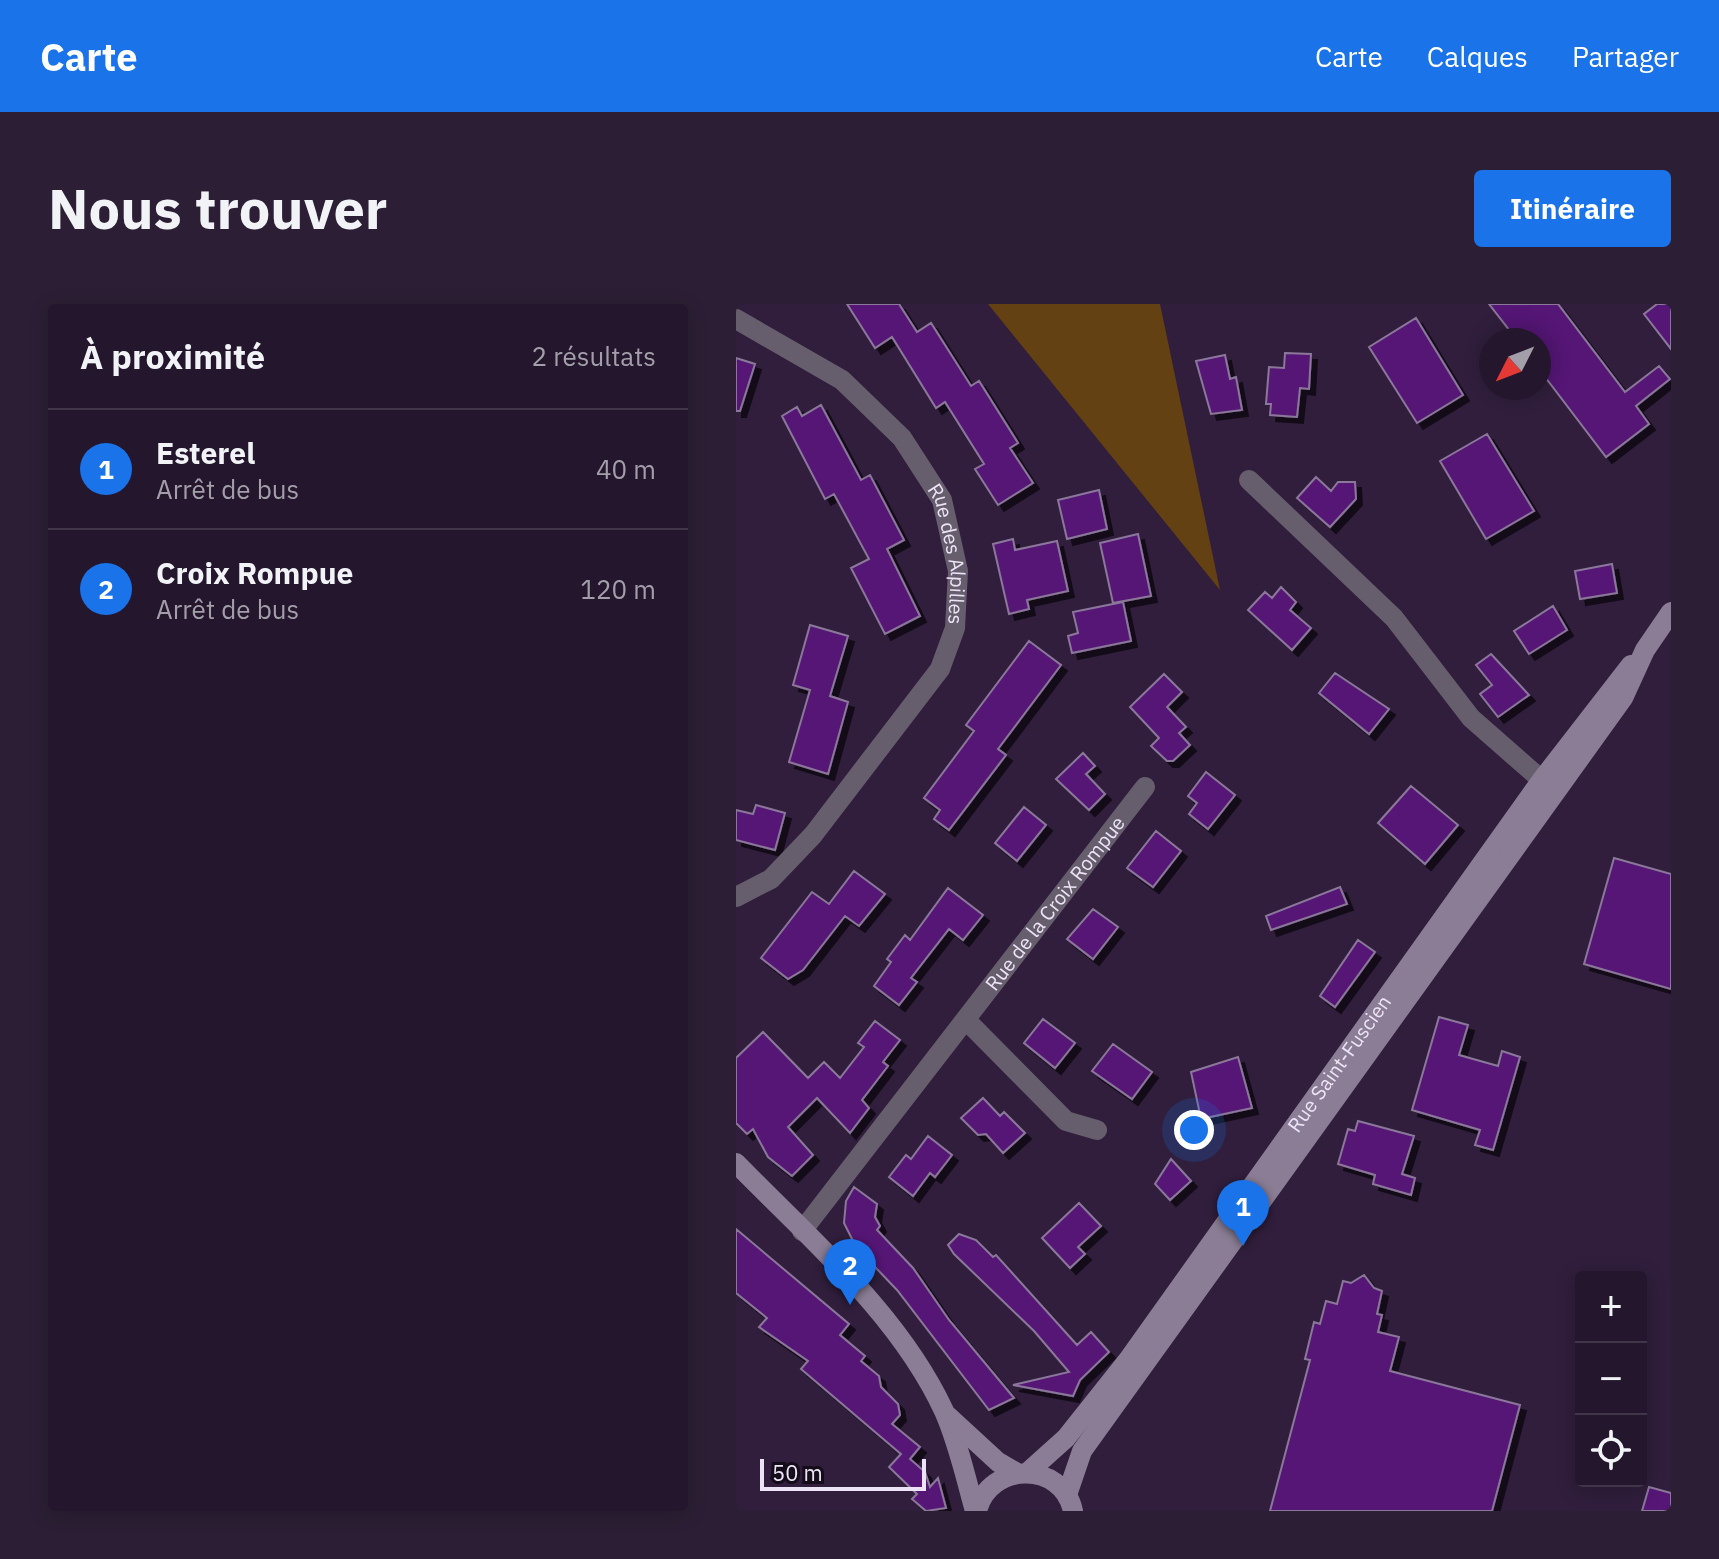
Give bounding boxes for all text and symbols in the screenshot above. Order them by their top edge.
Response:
text: Carte [40,32,138,81]
text: Carte [1315,38,1383,75]
text: Calques [1427,38,1528,75]
text: Partager [1572,38,1679,75]
button: Itinéraire [1474,170,1671,247]
text: Nous trouver [48,172,387,244]
north arrow [1479,328,1551,400]
text: À proximité [80,334,265,378]
text: 2 résultats [531,339,656,373]
text: Esterel [156,433,255,472]
text: 1 [98,452,114,486]
text: 40 m [596,452,656,486]
text: Arrêt de bus [156,472,299,506]
street label: Rue des Alpilles [922,478,972,625]
text: Croix Rompue [156,553,353,592]
text: 2 [98,572,114,606]
text: 120 m [580,572,656,606]
text: Arrêt de bus [156,592,299,626]
street label: Rue de la Croix Rompue [979,810,1131,996]
street label: Rue Saint-Fuscien [1281,989,1397,1137]
your location [1174,1110,1214,1150]
pin: 1 [1217,1180,1269,1246]
pin: 2 [824,1239,876,1305]
map controls [1575,1271,1647,1487]
button: + [1575,1271,1647,1343]
button: − [1575,1343,1647,1415]
button: locate [1575,1415,1647,1487]
scale bar [760,1455,926,1491]
text: 50 m [772,1458,823,1487]

